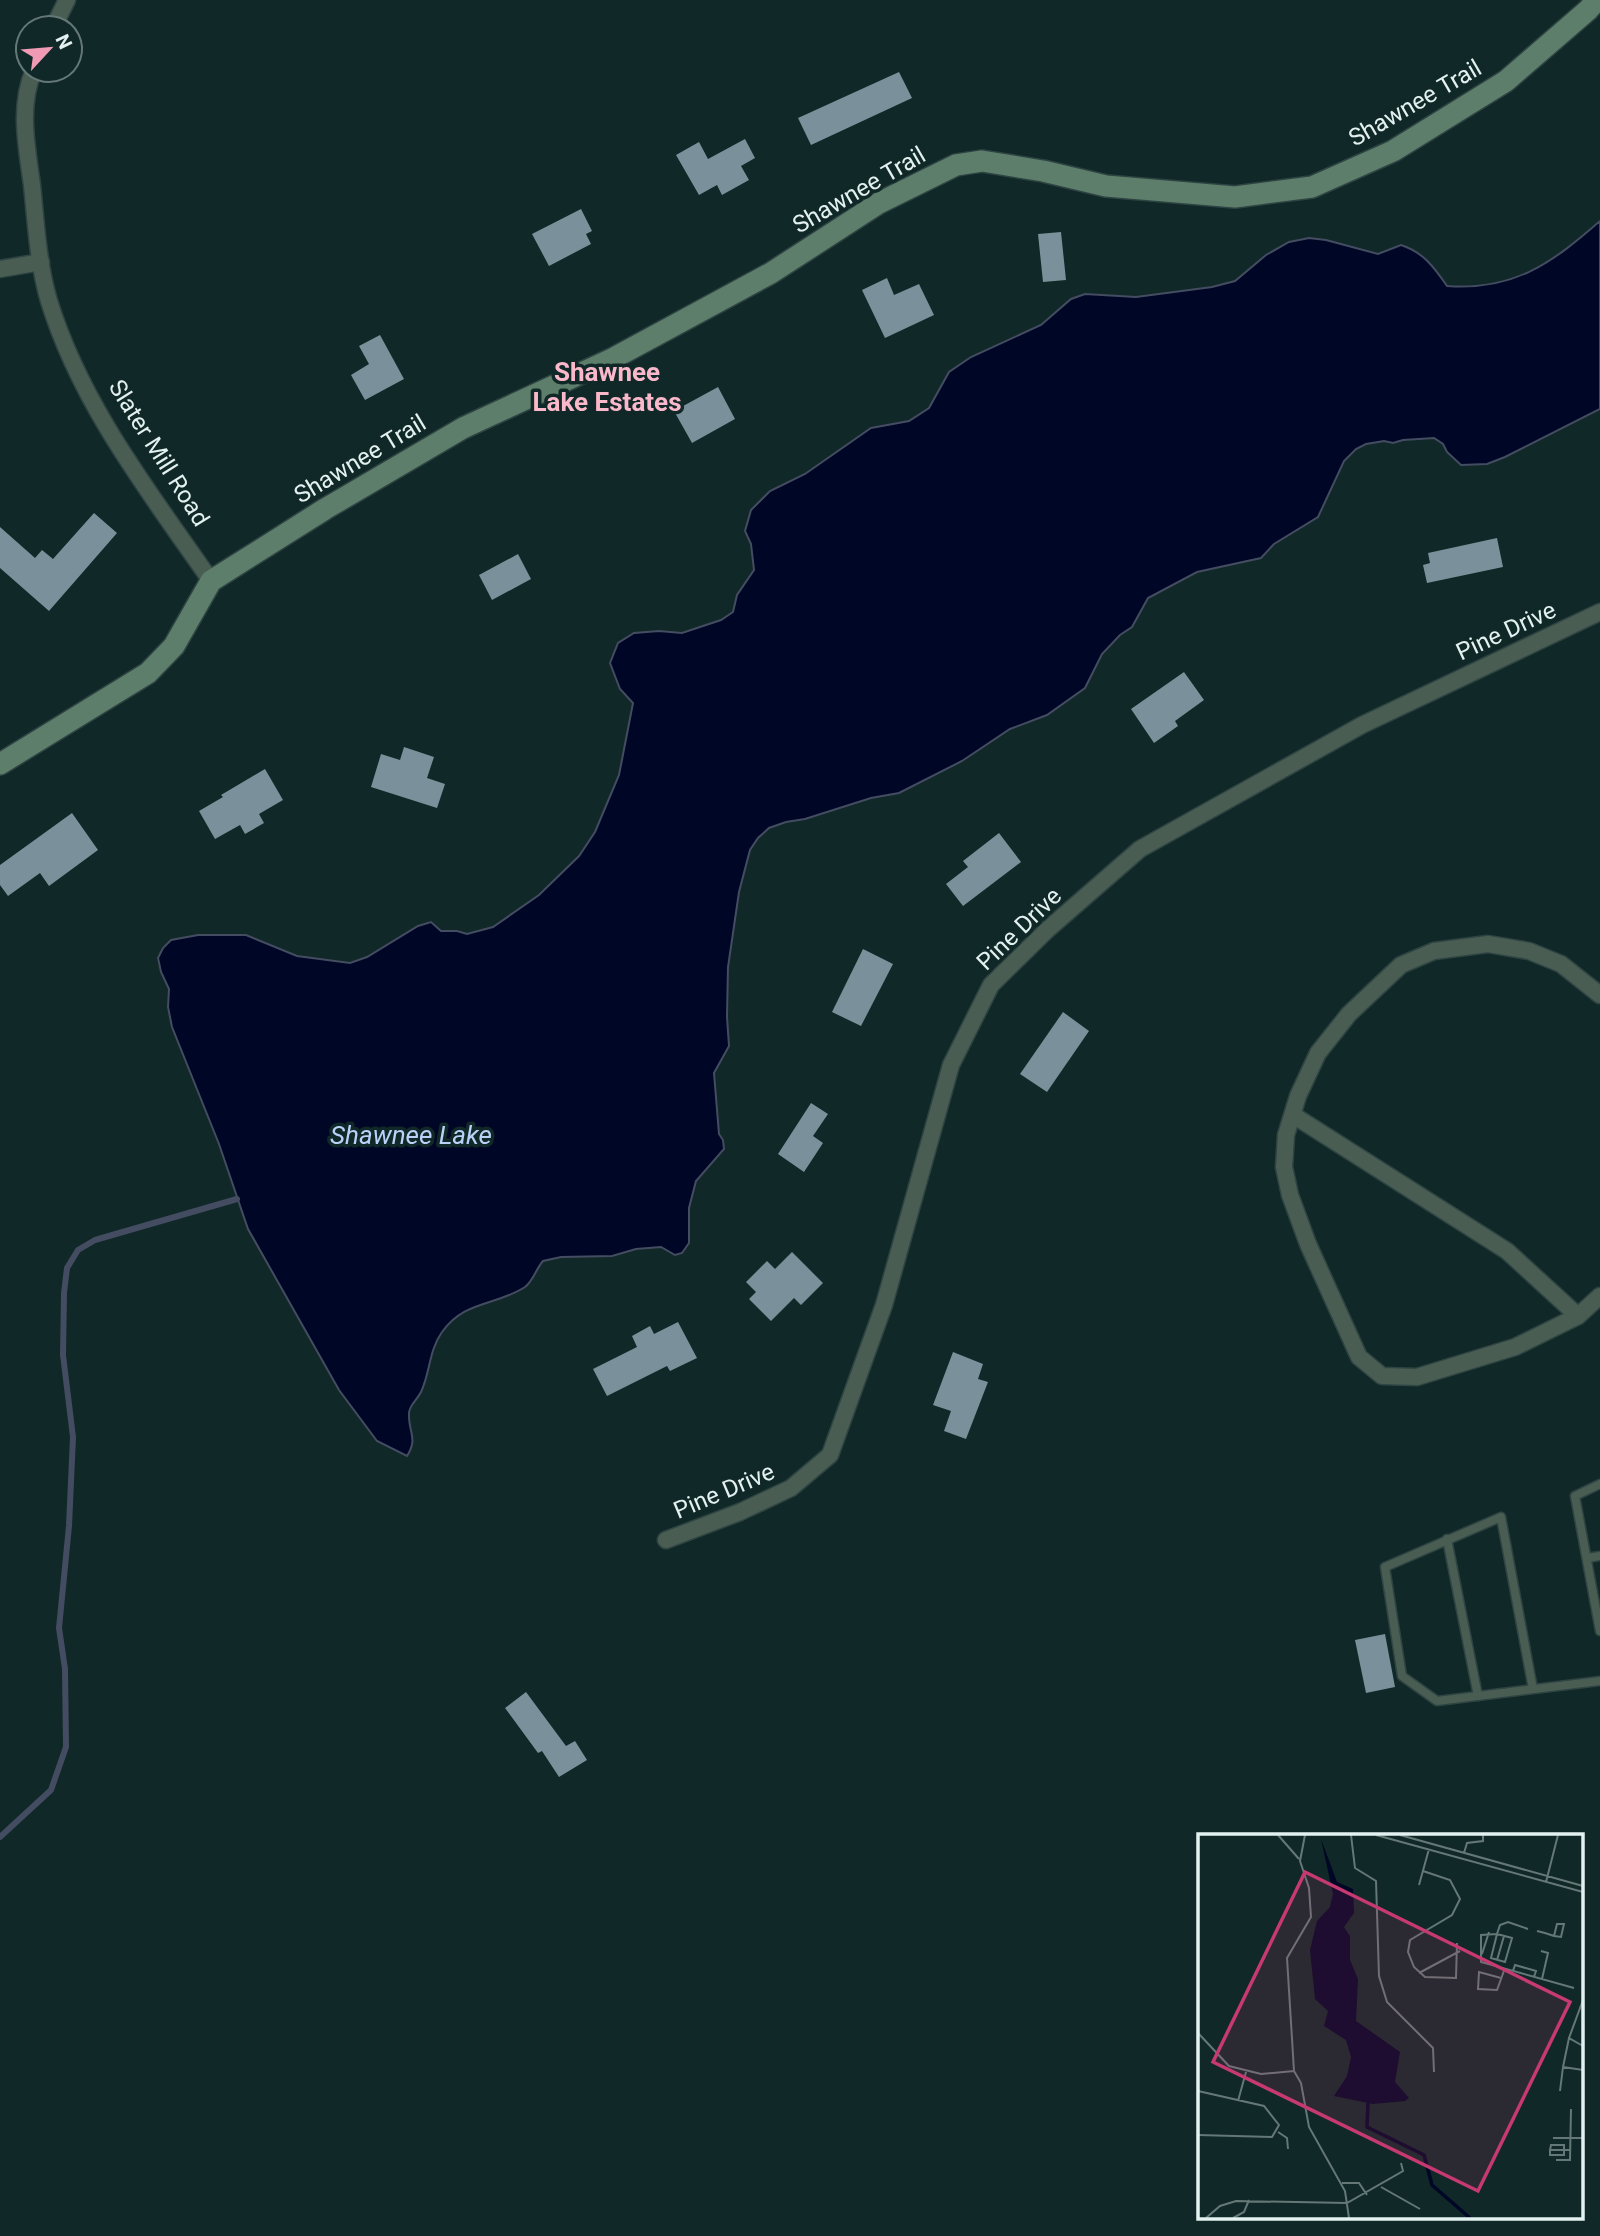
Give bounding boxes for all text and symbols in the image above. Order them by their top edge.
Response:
north arrow [14,14,84,84]
text: N [51,31,77,53]
street label: Shawnee Trail [1344,54,1486,152]
street label: Shawnee Trail [788,141,930,239]
district label: Shawnee Lake Estates [532,357,682,417]
street label: Slater Mill Road [103,375,215,531]
street label: Shawnee Trail [289,409,431,509]
street label: Pine Drive [1452,596,1560,666]
street label: Pine Drive [971,882,1067,976]
water label: Shawnee Lake [330,1120,492,1150]
street label: Pine Drive [669,1457,779,1525]
inset map [1198,1834,1582,2218]

